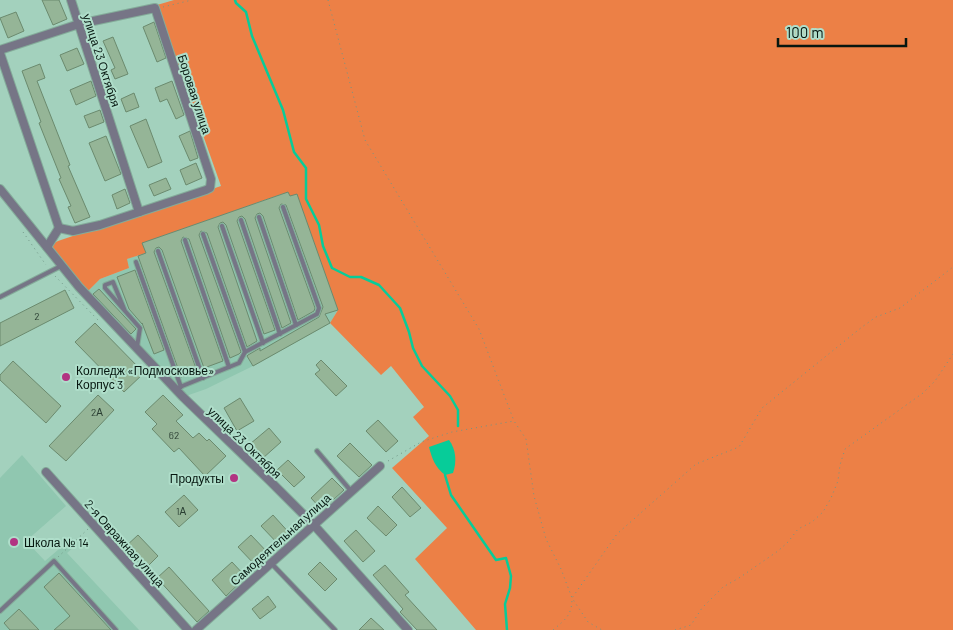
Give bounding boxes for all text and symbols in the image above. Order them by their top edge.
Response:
street label: улица 23 Октября [79,12,124,109]
scale bar [778,15,906,47]
text: 100 m [786,23,824,41]
street label: Боровая улица [175,53,215,136]
house number: 2 [34,310,40,322]
place label: Колледж «Подмосковье» Корпус 3 [76,363,215,392]
marker: Колледж «Подмосковье» Корпус 3 [60,371,72,383]
street label: улица 23 Октября [205,403,285,481]
house number: 2А [91,406,103,418]
house number: 62 [169,429,179,441]
place label: Продукты [170,471,224,486]
marker: Продукты [228,472,240,484]
street label: Самодеятельная улица [227,490,334,589]
street label: 2-я Овражная улица [81,497,168,590]
house number: 1А [176,505,186,517]
place label: Школа № 14 [24,535,89,549]
marker: Школа № 14 [8,536,20,548]

